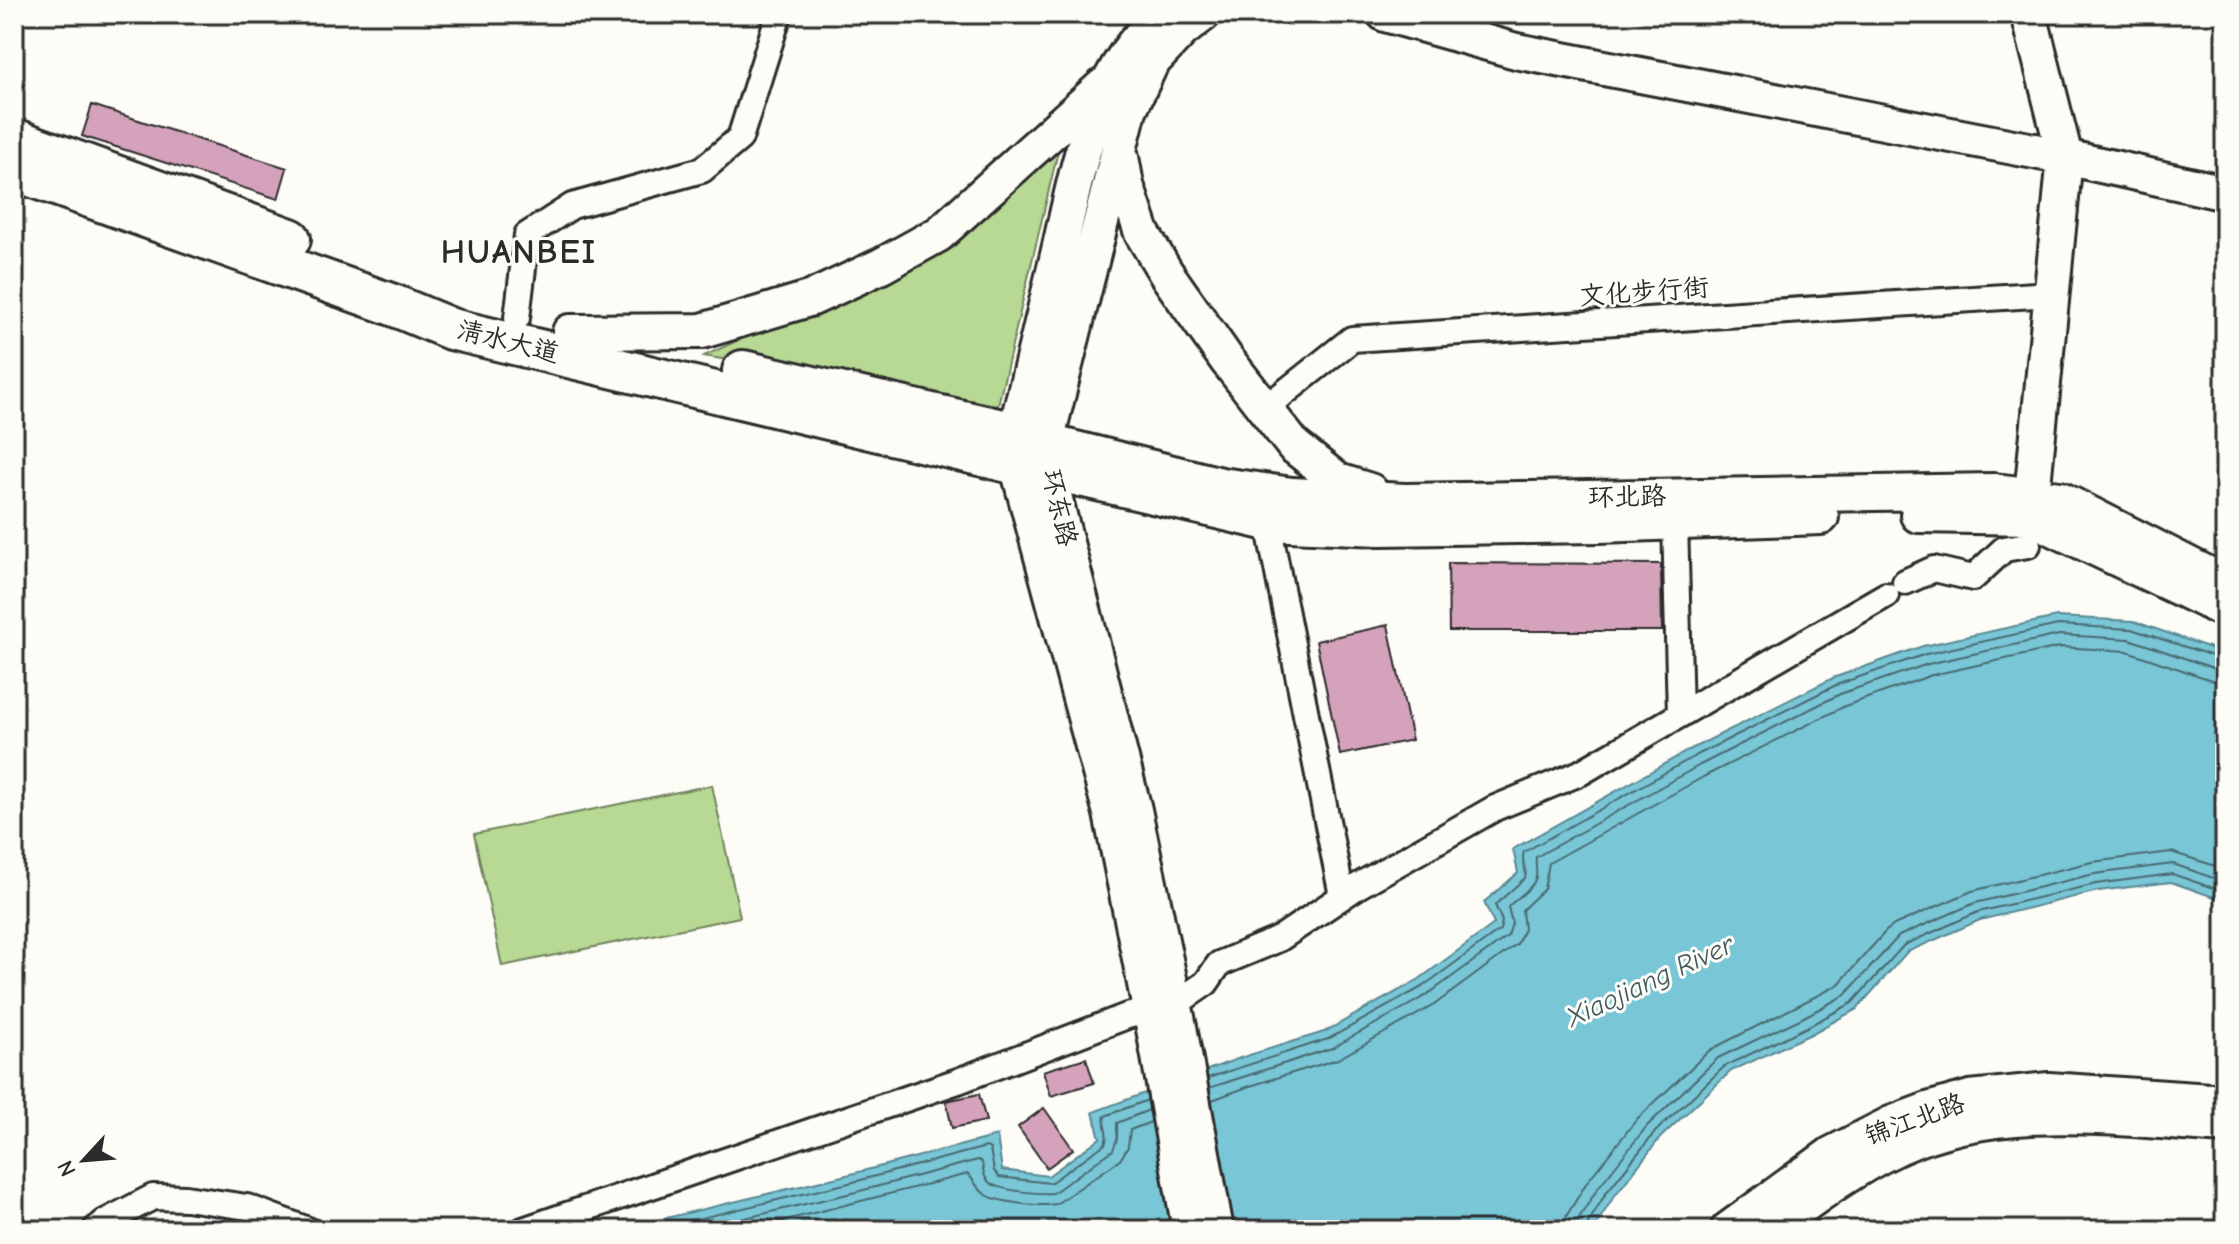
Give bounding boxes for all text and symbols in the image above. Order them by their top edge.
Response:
district label: HUANBEI [441,232,597,272]
street label: 文化步行街 [1578,273,1710,311]
street label: 清水大道 [454,315,562,369]
street label: 环东路 [1036,467,1082,549]
street label: 环北路 [1588,481,1666,513]
water label: Xiaojiang River [1561,928,1740,1034]
street label: 锦江北路 [1861,1088,1969,1152]
north arrow [44,1120,124,1200]
text: N [52,1156,82,1180]

